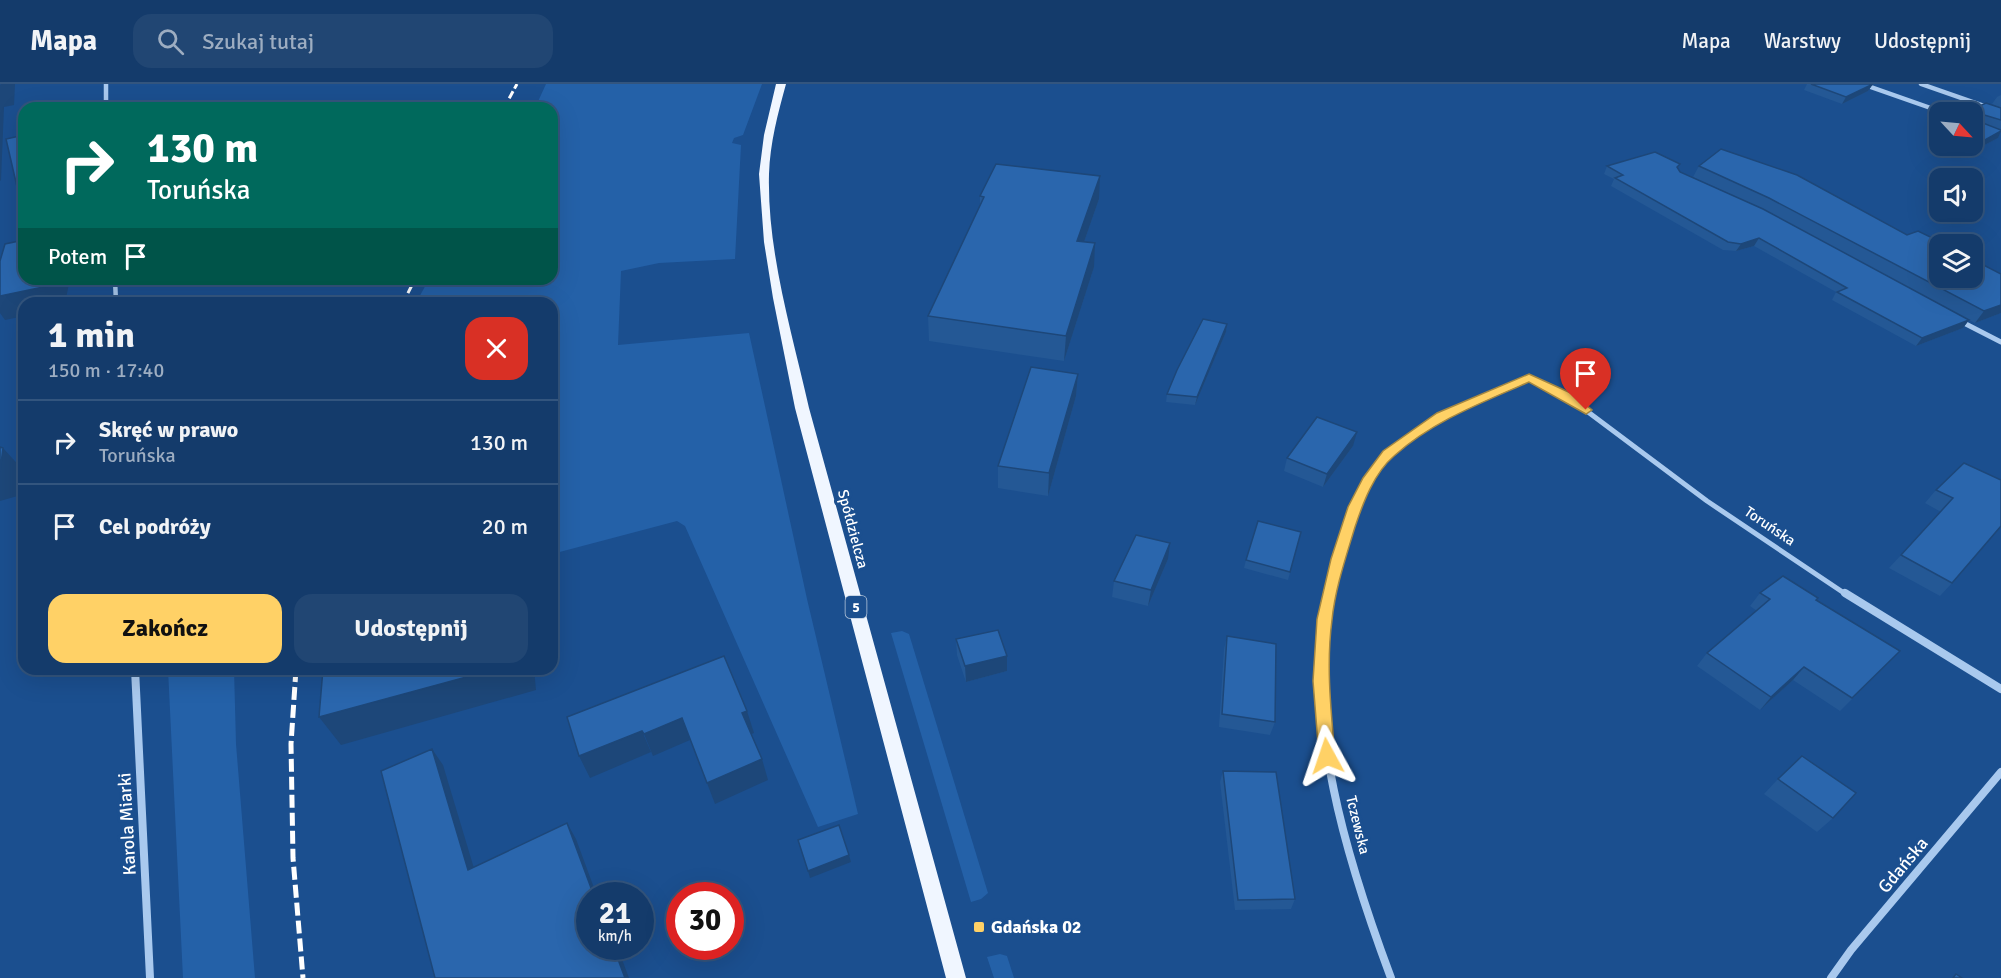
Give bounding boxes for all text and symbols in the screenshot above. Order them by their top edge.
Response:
search box [133,14,553,68]
text: Mapa [30,24,97,58]
icon: search [154,25,187,58]
text: Szukaj tutaj [202,28,314,55]
text: Mapa [1681,28,1731,54]
text: Warstwy [1764,28,1841,54]
text: Udostępnij [1874,28,1971,54]
north arrow [1929,102,1983,156]
map controls [1929,102,1983,288]
text: 130 m [147,123,258,174]
icon: right [48,126,126,204]
button: sound [1929,168,1983,222]
text: Toruńska [147,174,251,207]
button: layers [1929,234,1983,288]
icon: arrive [119,240,152,273]
text: Potem [48,243,107,270]
text: 1 min [48,313,135,358]
button: close [465,317,528,380]
pin [1560,348,1611,410]
icon: arrive [1569,357,1602,390]
text: 150 m · 17:40 [48,358,164,383]
text: Skręć w prawo [99,416,238,443]
icon: right [48,426,81,459]
text: 130 m [470,429,528,456]
text: Toruńska [99,443,176,468]
street label: Spółdzielcza [834,488,872,570]
street label: Toruńska [1741,502,1799,550]
icon: arrive [48,510,81,543]
text: Cel podróży [99,513,211,540]
text: 20 m [482,513,528,540]
button: Zakończ [48,594,282,663]
button: Udostępnij [294,594,528,663]
road number: 5 [846,596,866,618]
position arrow [1295,724,1359,788]
street label: Karola Miarki [113,772,141,876]
street label: Tczewska [1342,794,1374,856]
street label: Gdańska [1873,833,1933,897]
speed limit sign: 30 [666,882,744,960]
text: 21 [599,895,631,932]
place label: Gdańska 02 [991,916,1082,938]
marker: Gdańska 02 [972,920,986,934]
text: km/h [598,927,632,945]

